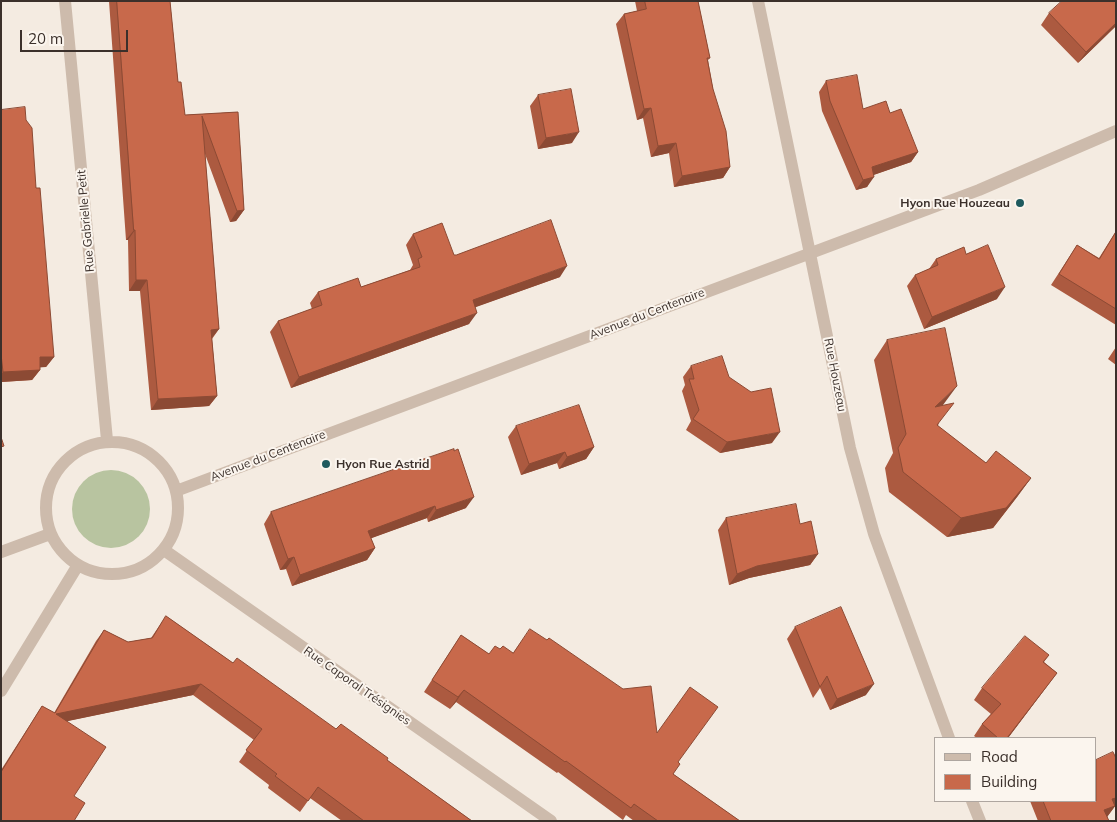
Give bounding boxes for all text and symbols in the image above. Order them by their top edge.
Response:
scale bar [22,20,130,52]
text: 20 m [28,29,63,48]
street label: Rue Gabrielle Petit [74,169,98,273]
place label: Hyon Rue Houzeau [900,196,1010,210]
marker: Hyon Rue Houzeau [1014,197,1026,209]
street label: Avenue du Centenaire [587,285,707,343]
street label: Rue Houzeau [821,337,849,413]
street label: Avenue du Centenaire [208,427,328,485]
place label: Hyon Rue Astrid [336,457,429,471]
marker: Hyon Rue Astrid [320,458,332,470]
street label: Rue Caporal Trésignies [301,644,413,728]
legend [934,737,1097,802]
text: Road [981,747,1018,766]
text: Building [981,772,1037,791]

